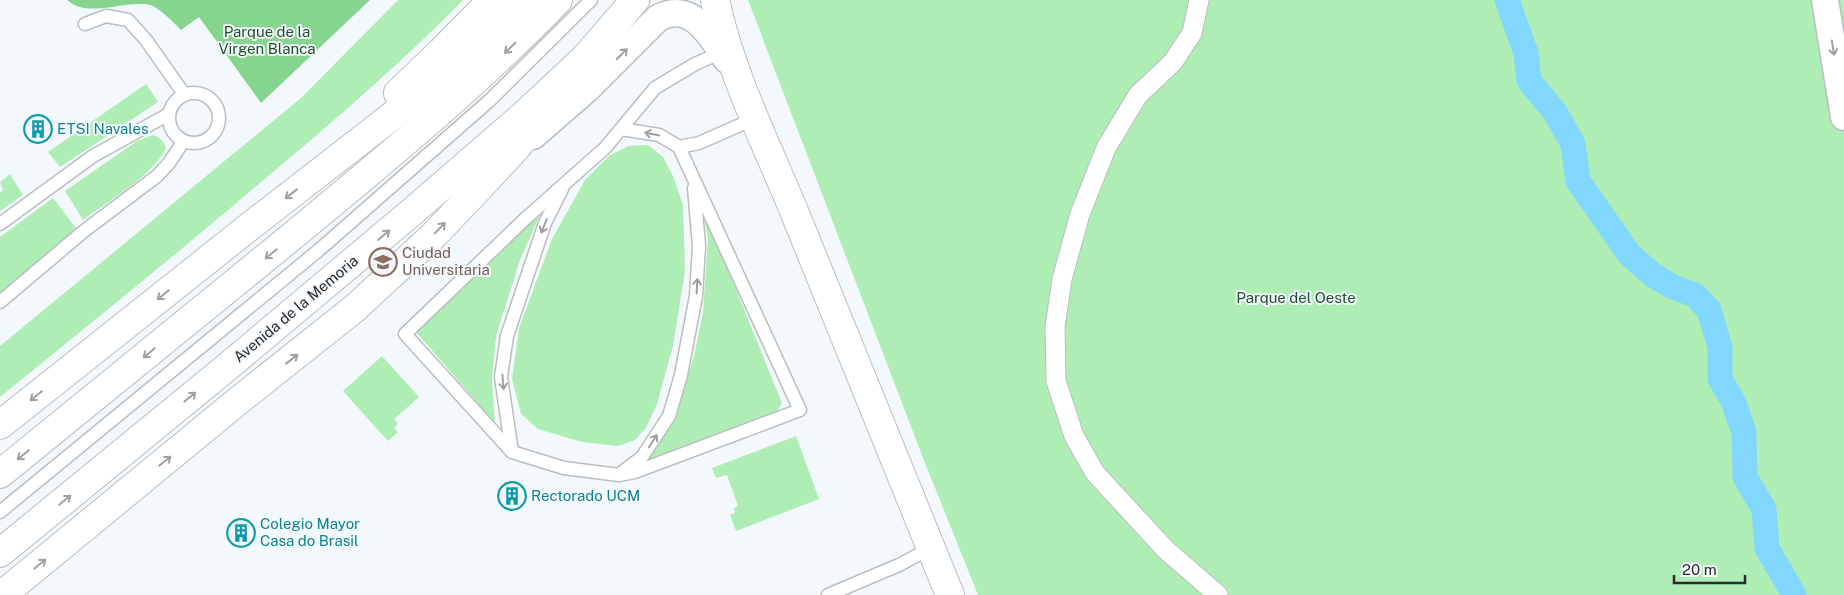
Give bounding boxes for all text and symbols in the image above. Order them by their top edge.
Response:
park label: Parque de la Virgen Blanca [218,23,316,57]
one-way arrow [1829,40,1839,56]
one-way arrow [503,42,516,54]
one-way arrow [616,48,628,61]
building icon: ETSI Navales [23,114,53,144]
place label: ETSI Navales [57,120,149,137]
one-way arrow [644,128,660,138]
one-way arrow [285,189,298,200]
one-way arrow [539,218,548,233]
one-way arrow [434,222,446,235]
one-way arrow [377,230,390,241]
place label: Ciudad Universitaria [402,244,490,278]
school or university icon: Ciudad Universitaria [368,247,398,277]
one-way arrow [265,248,278,259]
street label: Avenida de la Memoria [230,252,361,366]
one-way arrow [692,279,701,295]
one-way arrow [157,289,170,300]
park label: Parque del Oeste [1236,289,1356,306]
one-way arrow [143,347,156,358]
one-way arrow [285,353,298,364]
one-way arrow [498,374,508,390]
one-way arrow [30,391,43,402]
one-way arrow [184,391,197,402]
one-way arrow [648,434,658,448]
one-way arrow [17,450,30,461]
one-way arrow [159,455,172,466]
building icon: Rectorado UCM [497,481,527,511]
place label: Rectorado UCM [531,487,640,504]
one-way arrow [58,494,71,505]
place label: Colegio Mayor Casa do Brasil [260,515,360,549]
building icon: Colegio Mayor Casa do Brasil [226,518,256,548]
scale bar [1674,552,1745,584]
one-way arrow [33,558,46,569]
text: 20 m [1682,561,1717,578]

